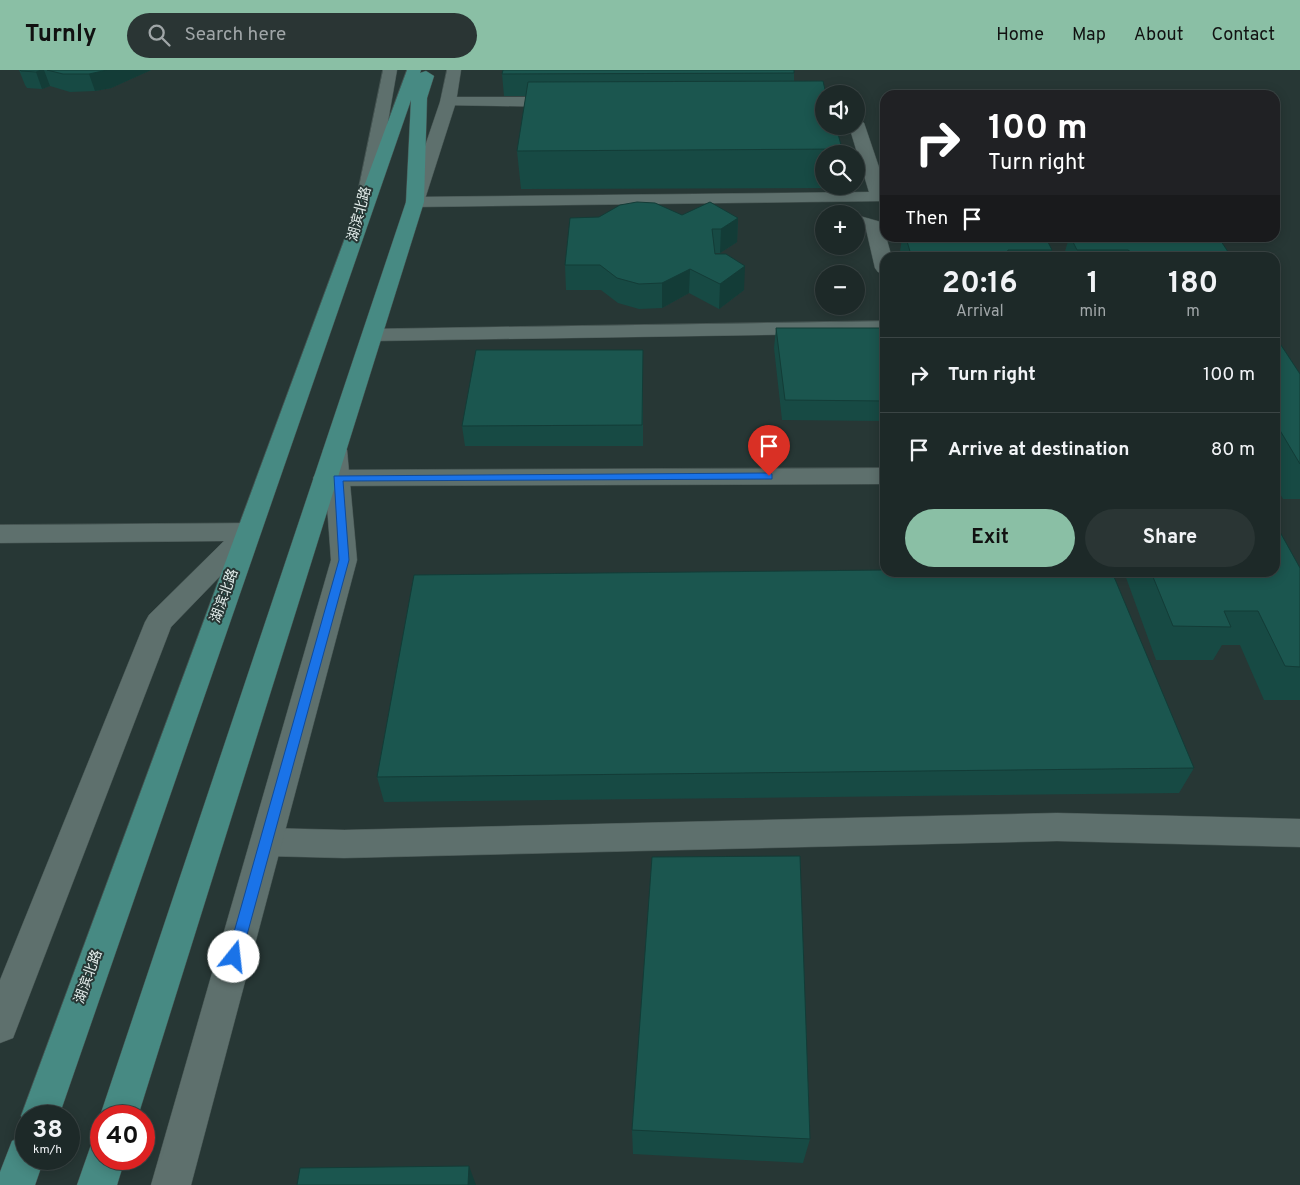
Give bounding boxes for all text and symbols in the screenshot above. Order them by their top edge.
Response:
search box [127,13,477,58]
text: Turnly [25,20,97,50]
icon: search [145,21,173,49]
text: Search here [185,23,286,47]
text: Home [996,24,1044,47]
text: Map [1072,24,1106,47]
text: About [1134,24,1183,47]
text: Contact [1211,24,1275,47]
map controls [815,85,865,315]
button: sound [815,85,865,135]
text: 100 m [988,107,1088,151]
icon: right [905,110,970,175]
button: search [815,145,865,195]
text: Turn right [988,150,1085,177]
street label: 湖滨北路 [344,184,375,243]
button: + [815,205,865,255]
icon: arrive [958,205,986,233]
text: Then [905,207,948,231]
button: − [815,265,865,315]
text: 20:16 [942,266,1018,303]
text: 1 [1087,266,1099,303]
text: 180 [1168,266,1218,303]
text: Arrival [956,302,1004,322]
text: min [1080,302,1106,322]
text: m [1186,302,1200,322]
icon: right [905,361,933,389]
text: Turn right [948,363,1036,387]
text: 100 m [1203,363,1255,387]
pin [748,425,790,476]
icon: arrive [755,432,783,460]
icon: arrive [905,436,933,464]
text: Arrive at destination [948,438,1129,462]
text: 80 m [1211,438,1255,462]
button: Exit [905,509,1075,567]
button: Share [1085,509,1255,567]
street label: 湖滨北路 [206,566,243,625]
position arrow [207,930,259,982]
street label: 湖滨北路 [70,947,107,1006]
speed limit sign: 40 [90,1105,155,1170]
text: 38 [32,1115,63,1147]
text: km/h [33,1142,62,1158]

